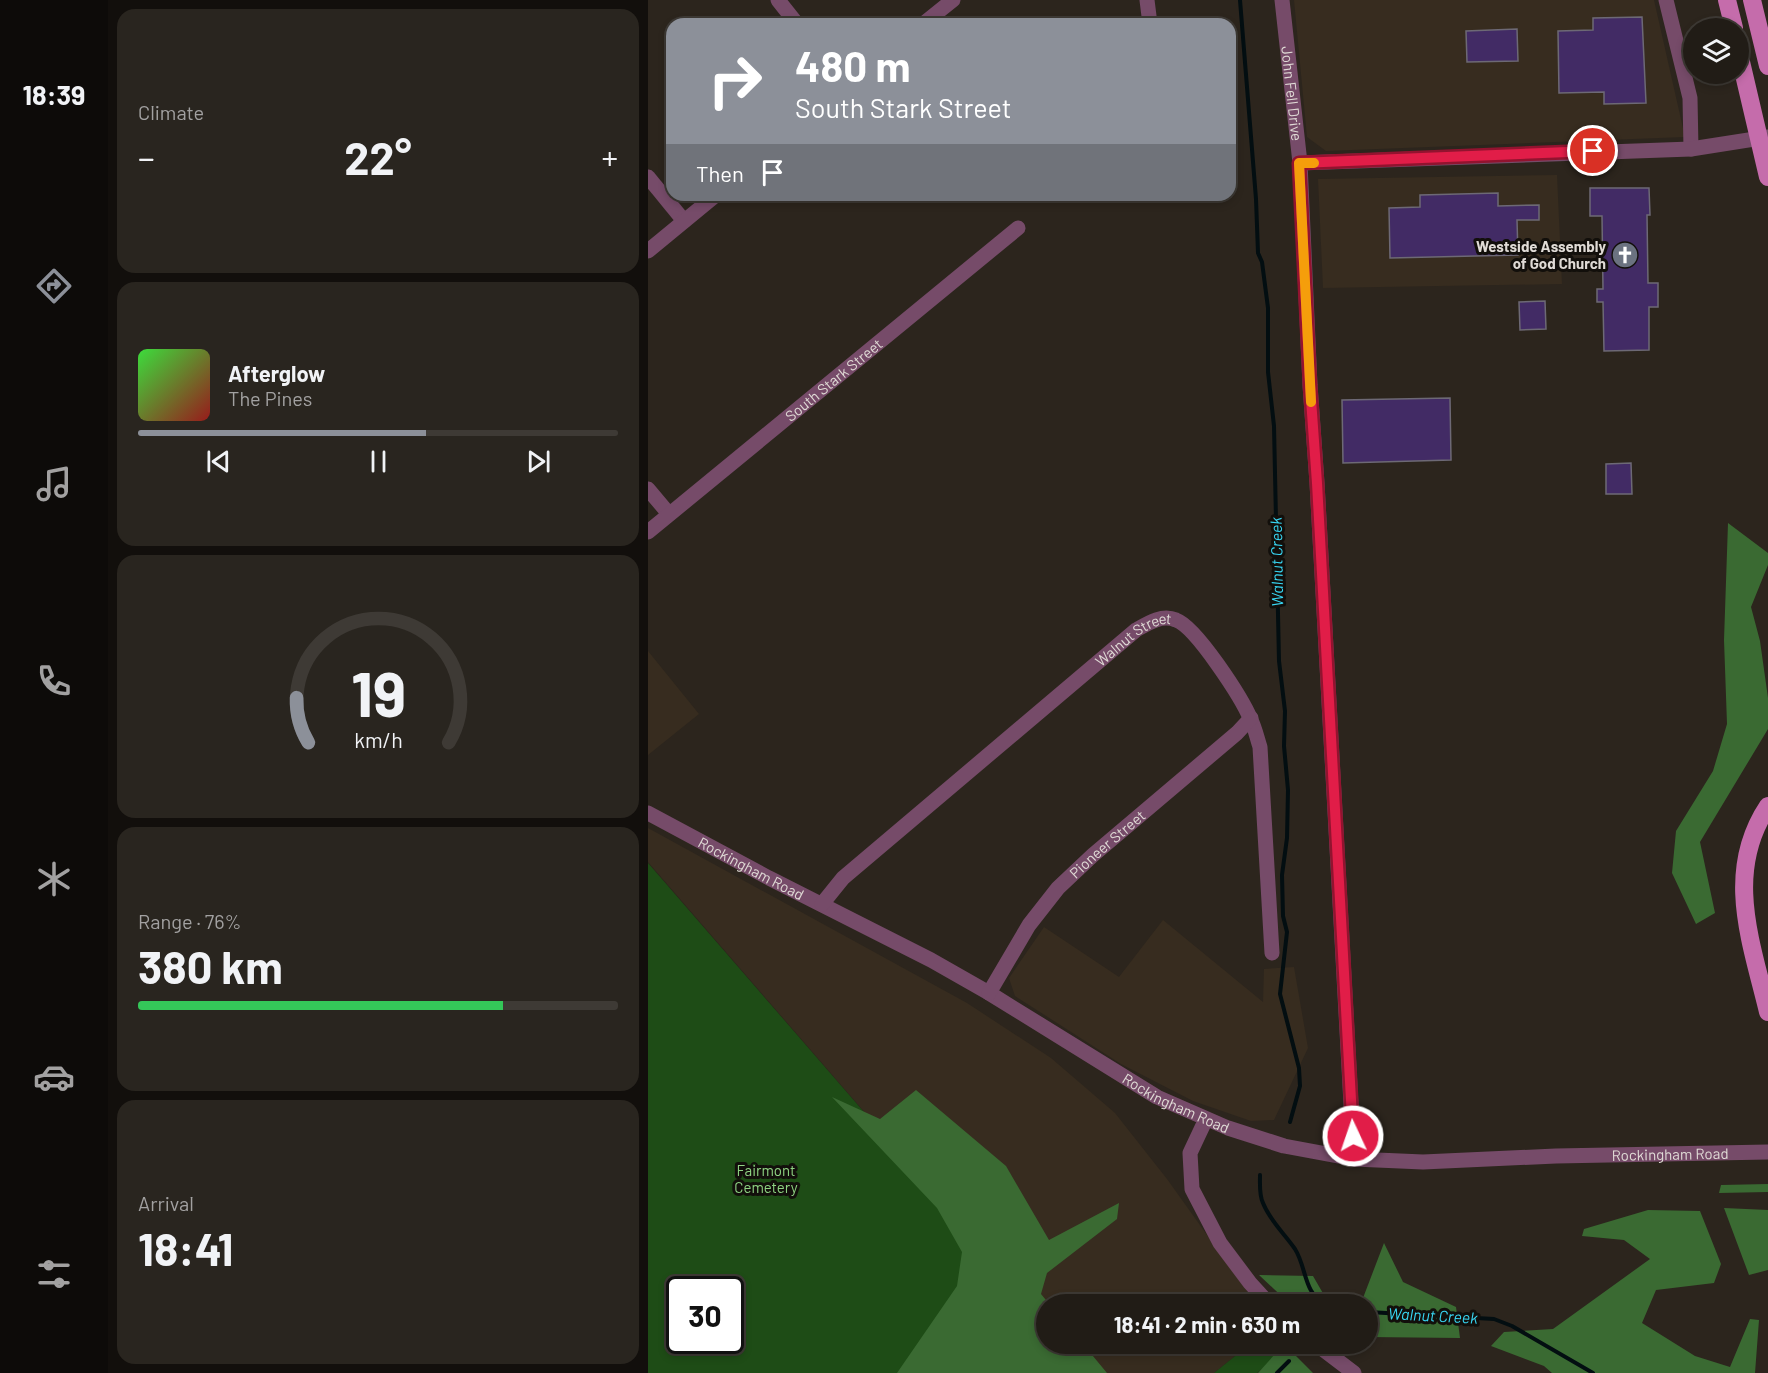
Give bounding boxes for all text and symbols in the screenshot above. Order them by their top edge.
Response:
map controls [1683,18,1749,84]
button: layers [1683,18,1749,84]
text: 480 m [795,40,911,90]
icon: right [696,42,774,120]
street label: John Fell Drive [1278,45,1306,142]
text: 18:39 [23,78,85,110]
text: South Stark Street [795,91,1012,123]
text: Climate [138,100,204,124]
pin [1567,125,1618,176]
text: 22° [344,130,412,184]
icon: arrive [1576,134,1609,167]
text: − [138,137,155,177]
text: + [601,137,618,177]
icon: arrive [756,156,789,189]
text: Then [696,160,744,186]
place label: Westside Assembly of God Church [1476,237,1606,272]
church icon: Westside Assembly of God Church [1610,240,1640,270]
icon: directions [33,265,75,307]
street label: South Stark Street [781,334,886,425]
text: Afterglow [228,360,325,386]
text: The Pines [228,386,312,410]
icon: previous [202,445,235,478]
icon: pause [362,445,395,478]
icon: next [522,445,555,478]
icon: music [33,463,75,505]
water label: Walnut Creek [1266,517,1286,607]
street label: Walnut Street [1091,609,1173,670]
text: 19 [350,656,406,730]
icon: phone [33,660,75,702]
text: km/h [354,728,402,753]
street label: Pioneer Street [1066,806,1149,882]
street label: Rockingham Road [695,833,807,903]
icon: climate [33,858,75,900]
text: Range · 76% [138,909,242,933]
text: 380 km [138,939,283,993]
icon: car [33,1056,75,1098]
street label: Rockingham Road [1119,1069,1232,1137]
position arrow [1321,1104,1385,1168]
street label: Rockingham Road [1611,1144,1729,1164]
park label: Fairmont Cemetery [734,1161,798,1196]
text: Arrival [138,1191,194,1215]
text: 18:41 [138,1221,234,1275]
icon: filters [33,1253,75,1295]
speed limit sign: 30 [666,1276,744,1354]
water label: Walnut Creek [1388,1303,1479,1327]
text: 18:41 · 2 min · 630 m [1114,1311,1300,1337]

